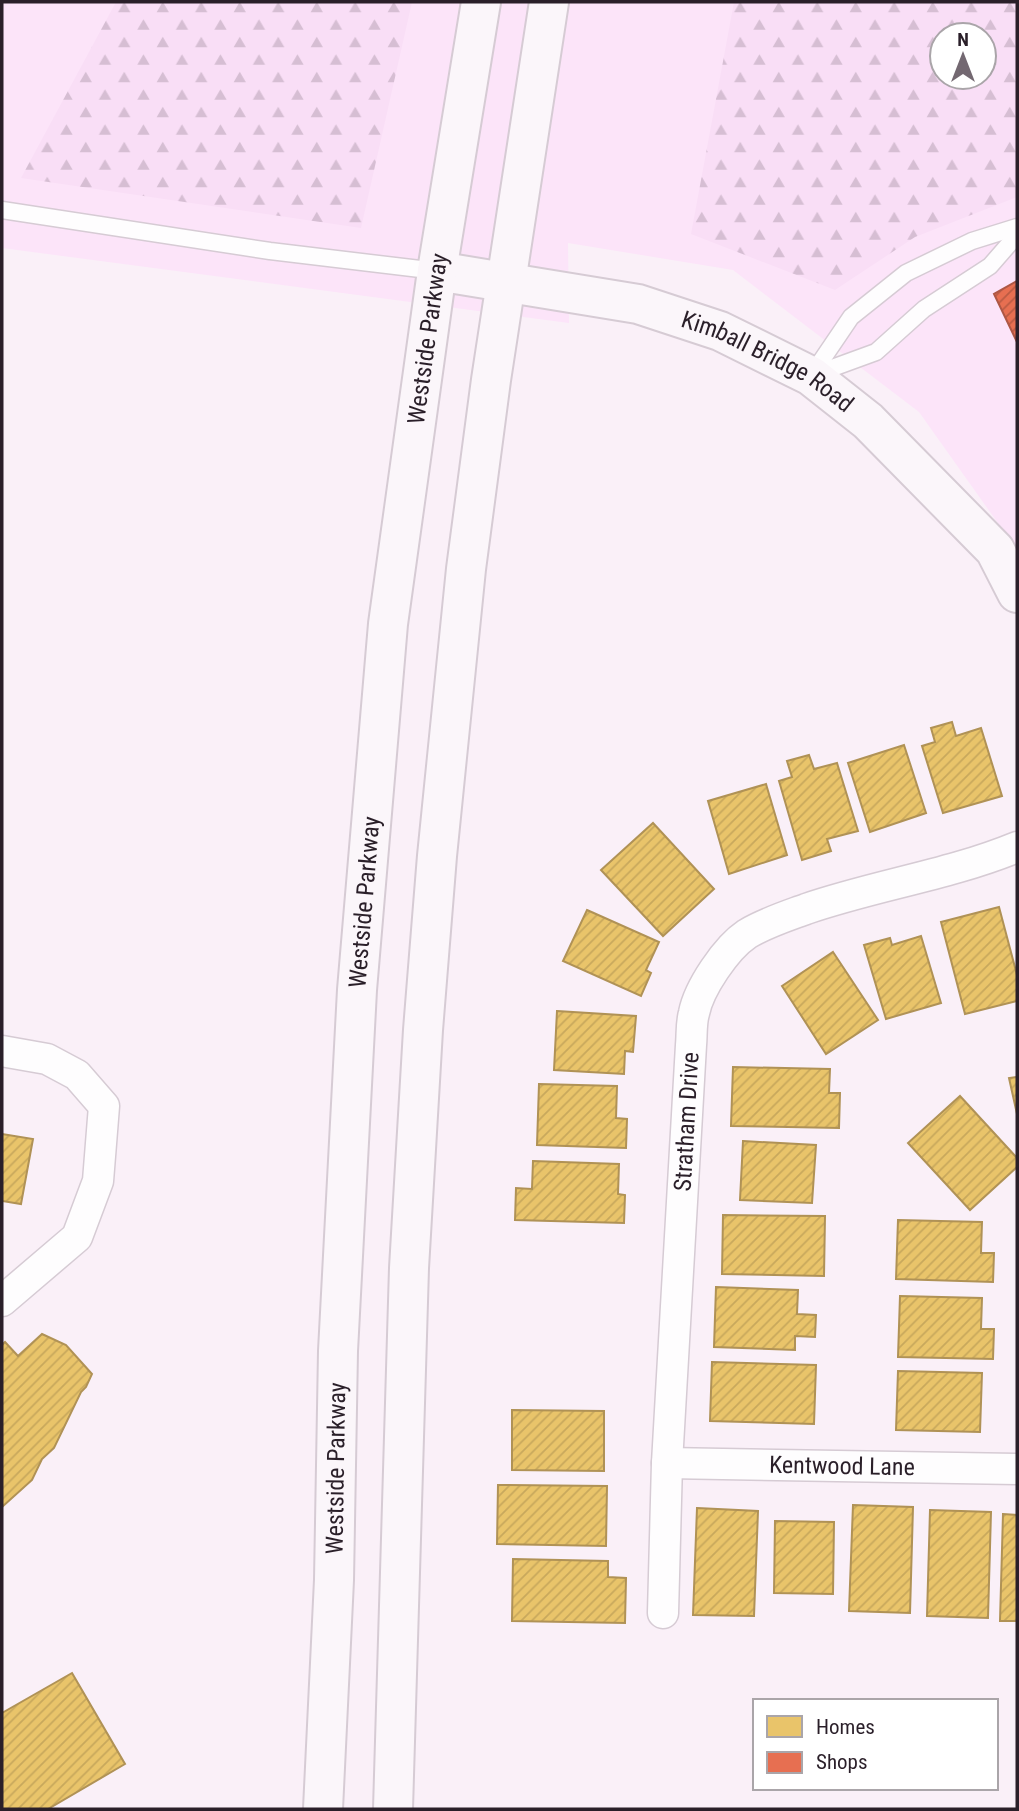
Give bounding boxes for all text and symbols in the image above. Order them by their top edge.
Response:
north arrow [928,21,998,91]
text: N [957,28,969,51]
street label: Westside Parkway [402,251,454,426]
street label: Kimball Bridge Road [678,305,859,418]
street label: Westside Parkway [343,815,386,989]
street label: Stratham Drive [669,1051,705,1192]
street label: Westside Parkway [320,1382,351,1555]
street label: Kentwood Lane [769,1451,915,1481]
legend [753,1699,998,1790]
text: Homes [816,1715,875,1739]
text: Shops [816,1750,868,1774]

